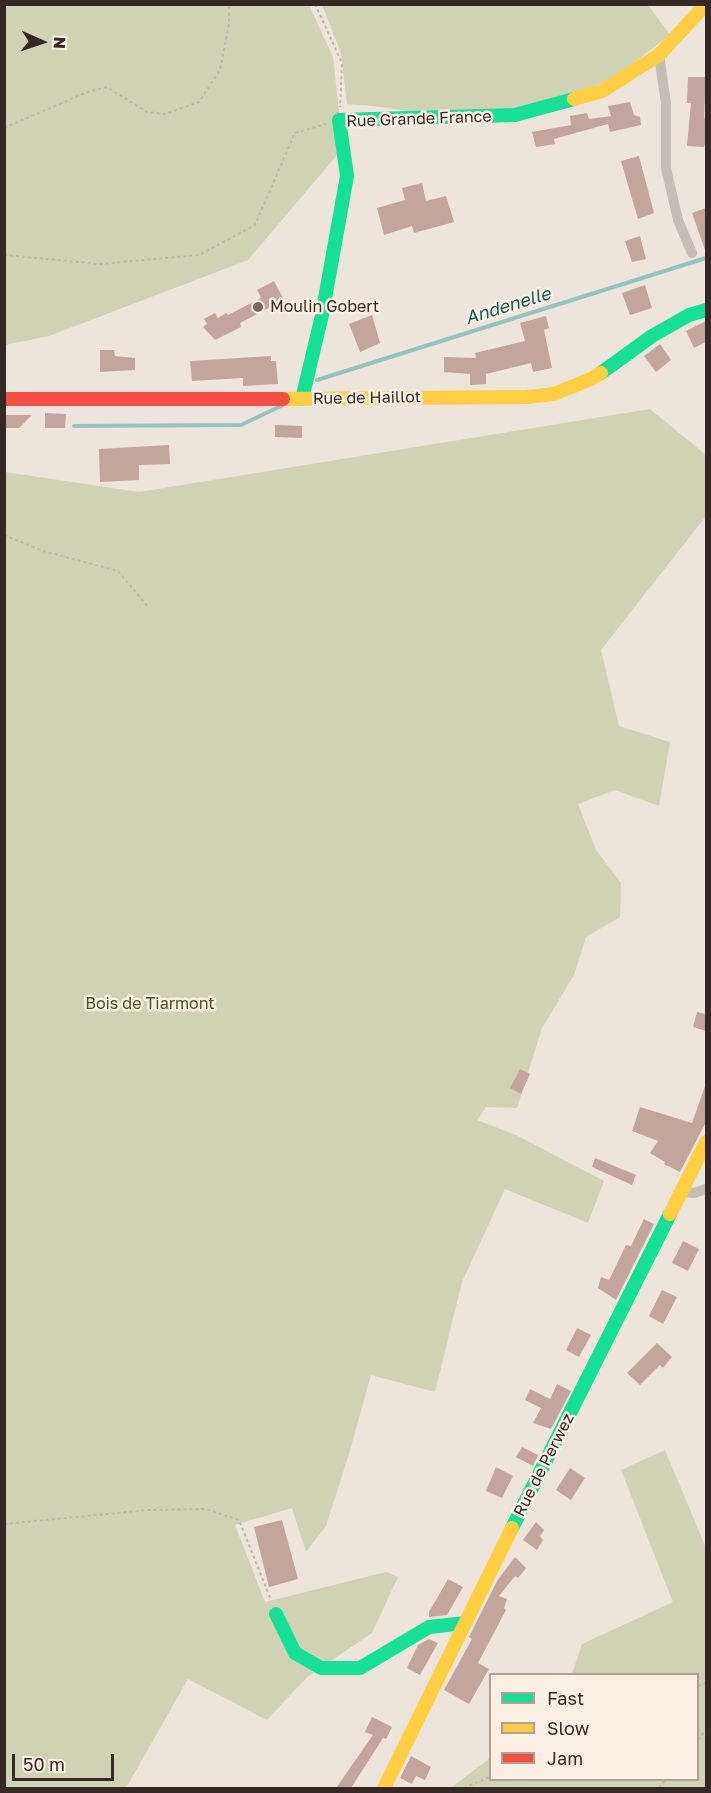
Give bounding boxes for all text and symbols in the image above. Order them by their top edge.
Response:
north arrow [12,12,72,72]
text: N [50,36,70,50]
street label: Rue Grande France [346,107,492,131]
water label: Andenelle [463,283,553,329]
place label: Moulin Gobert [270,297,379,317]
marker: Moulin Gobert [251,300,265,314]
street label: Rue de Haillot [313,387,421,409]
park label: Bois de Tiarmont [85,994,215,1014]
street label: Rue de Perwez [510,1410,578,1520]
legend [489,1673,699,1781]
text: Fast [547,1687,584,1709]
text: Slow [547,1717,589,1739]
scale bar [15,1742,117,1780]
text: Jam [547,1747,583,1769]
text: 50 m [23,1753,65,1775]

